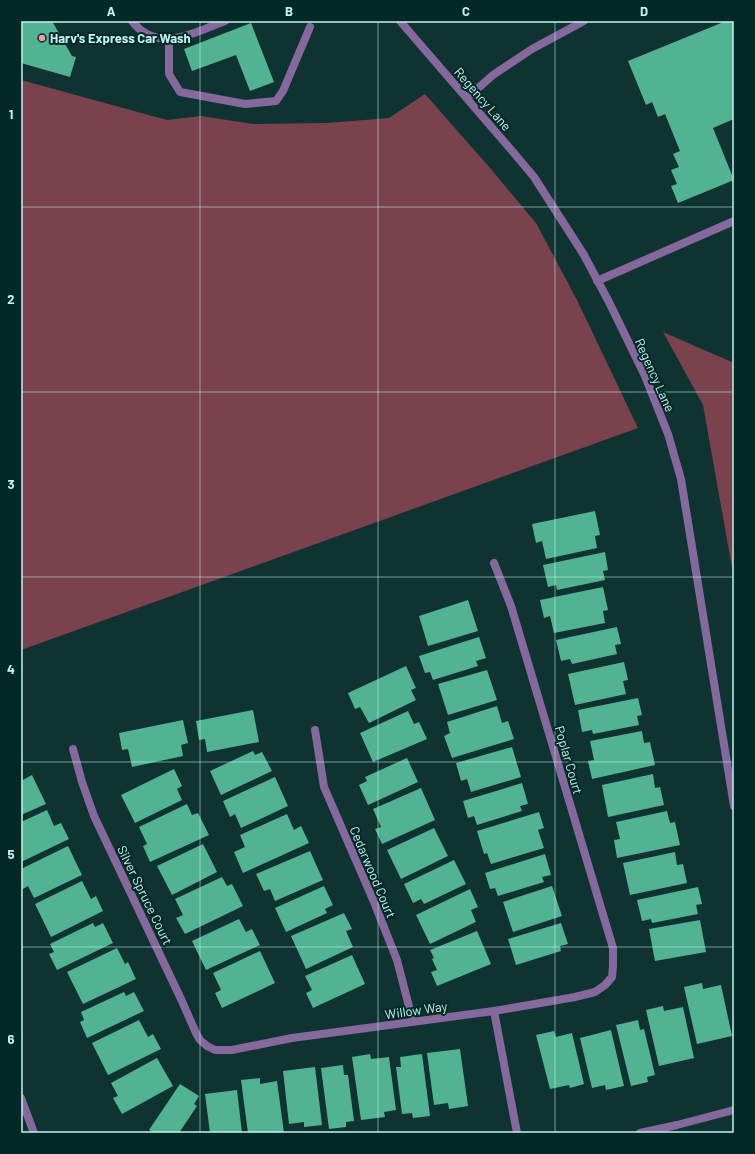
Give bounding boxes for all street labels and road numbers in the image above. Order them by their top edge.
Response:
street label: Regency Lane [451,64,515,134]
street label: Regency Lane [632,336,678,414]
street label: Poplar Court [552,724,586,796]
street label: Cedarwood Court [346,824,400,920]
street label: Silver Spruce Court [114,843,176,947]
street label: Willow Way [384,998,448,1022]

